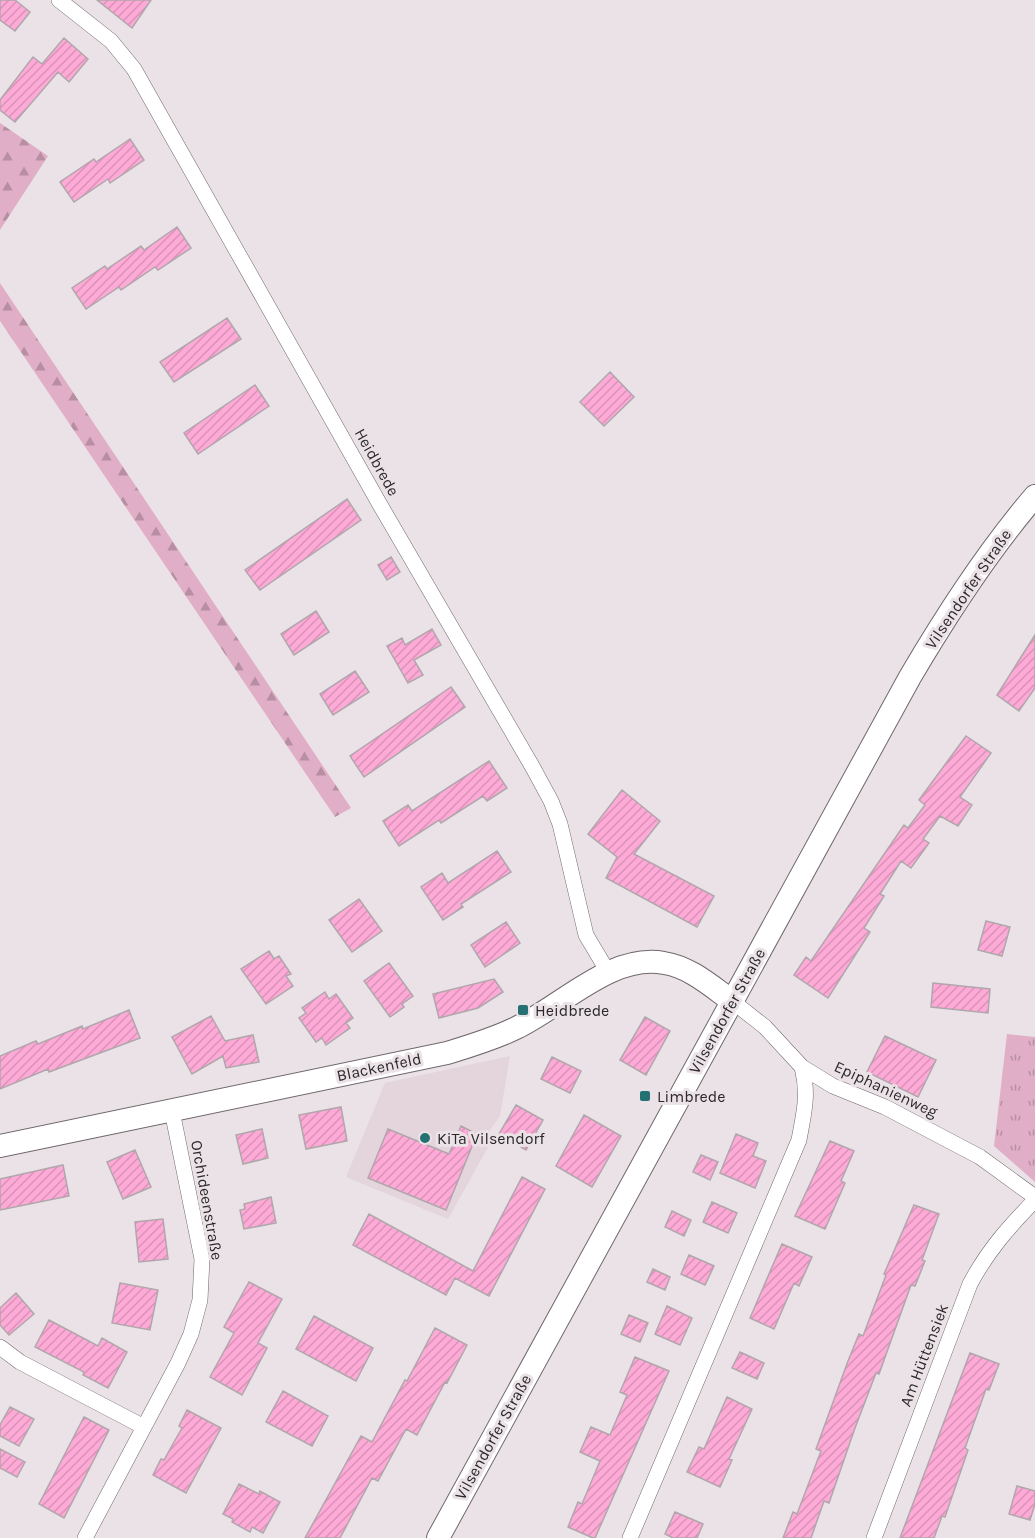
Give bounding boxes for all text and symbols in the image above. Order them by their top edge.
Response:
street label: Heidbrede [351,425,403,499]
street label: Vilsendorfer Straße [921,526,1015,652]
street label: Vilsendorfer Straße [685,945,769,1077]
place label: Heidbrede [535,1001,609,1020]
marker: Heidbrede [516,1003,530,1017]
street label: Blackenfeld [335,1049,423,1085]
street label: Epiphanienweg [831,1057,941,1121]
place label: Limbrede [657,1087,725,1106]
marker: Limbrede [638,1089,652,1103]
place label: KiTa Vilsendorf [437,1129,545,1148]
marker: KiTa Vilsendorf [418,1131,432,1145]
street label: Orchideenstraße [187,1139,227,1261]
street label: Am Hüttensiek [896,1301,952,1409]
street label: Vilsendorfer Straße [451,1371,535,1503]

